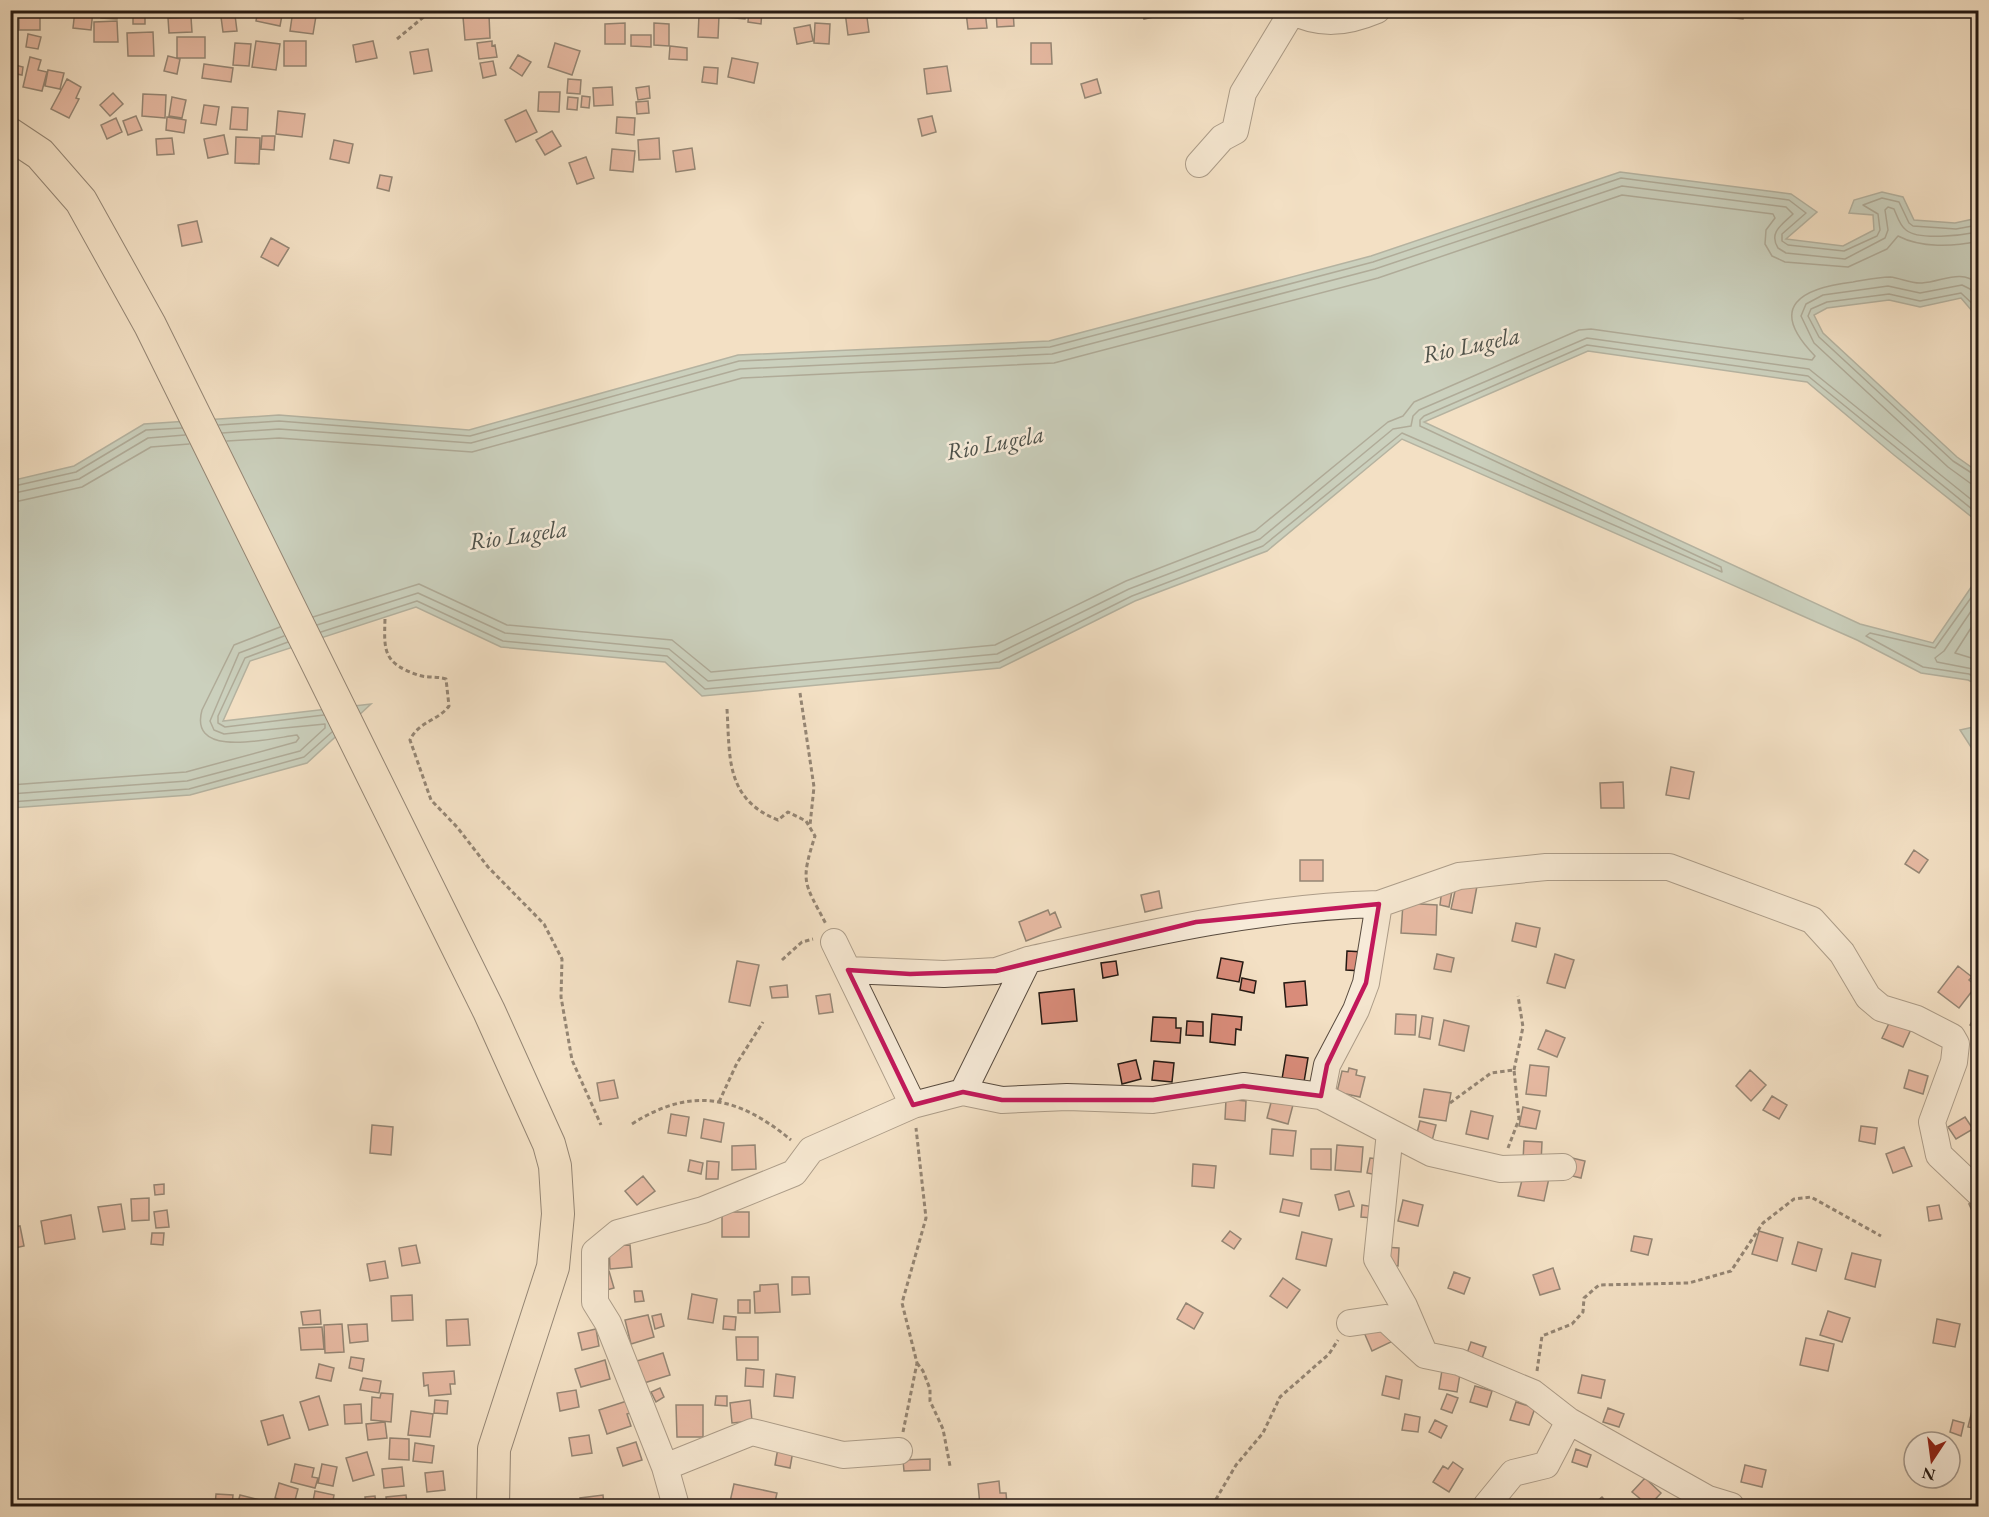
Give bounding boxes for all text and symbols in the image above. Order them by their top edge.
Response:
water label: Rio Lugela [1419,319,1523,370]
water label: Rio Lugela [943,418,1047,467]
water label: Rio Lugela [467,512,569,557]
north arrow [1902,1430,1962,1490]
text: N [1920,1462,1937,1486]

